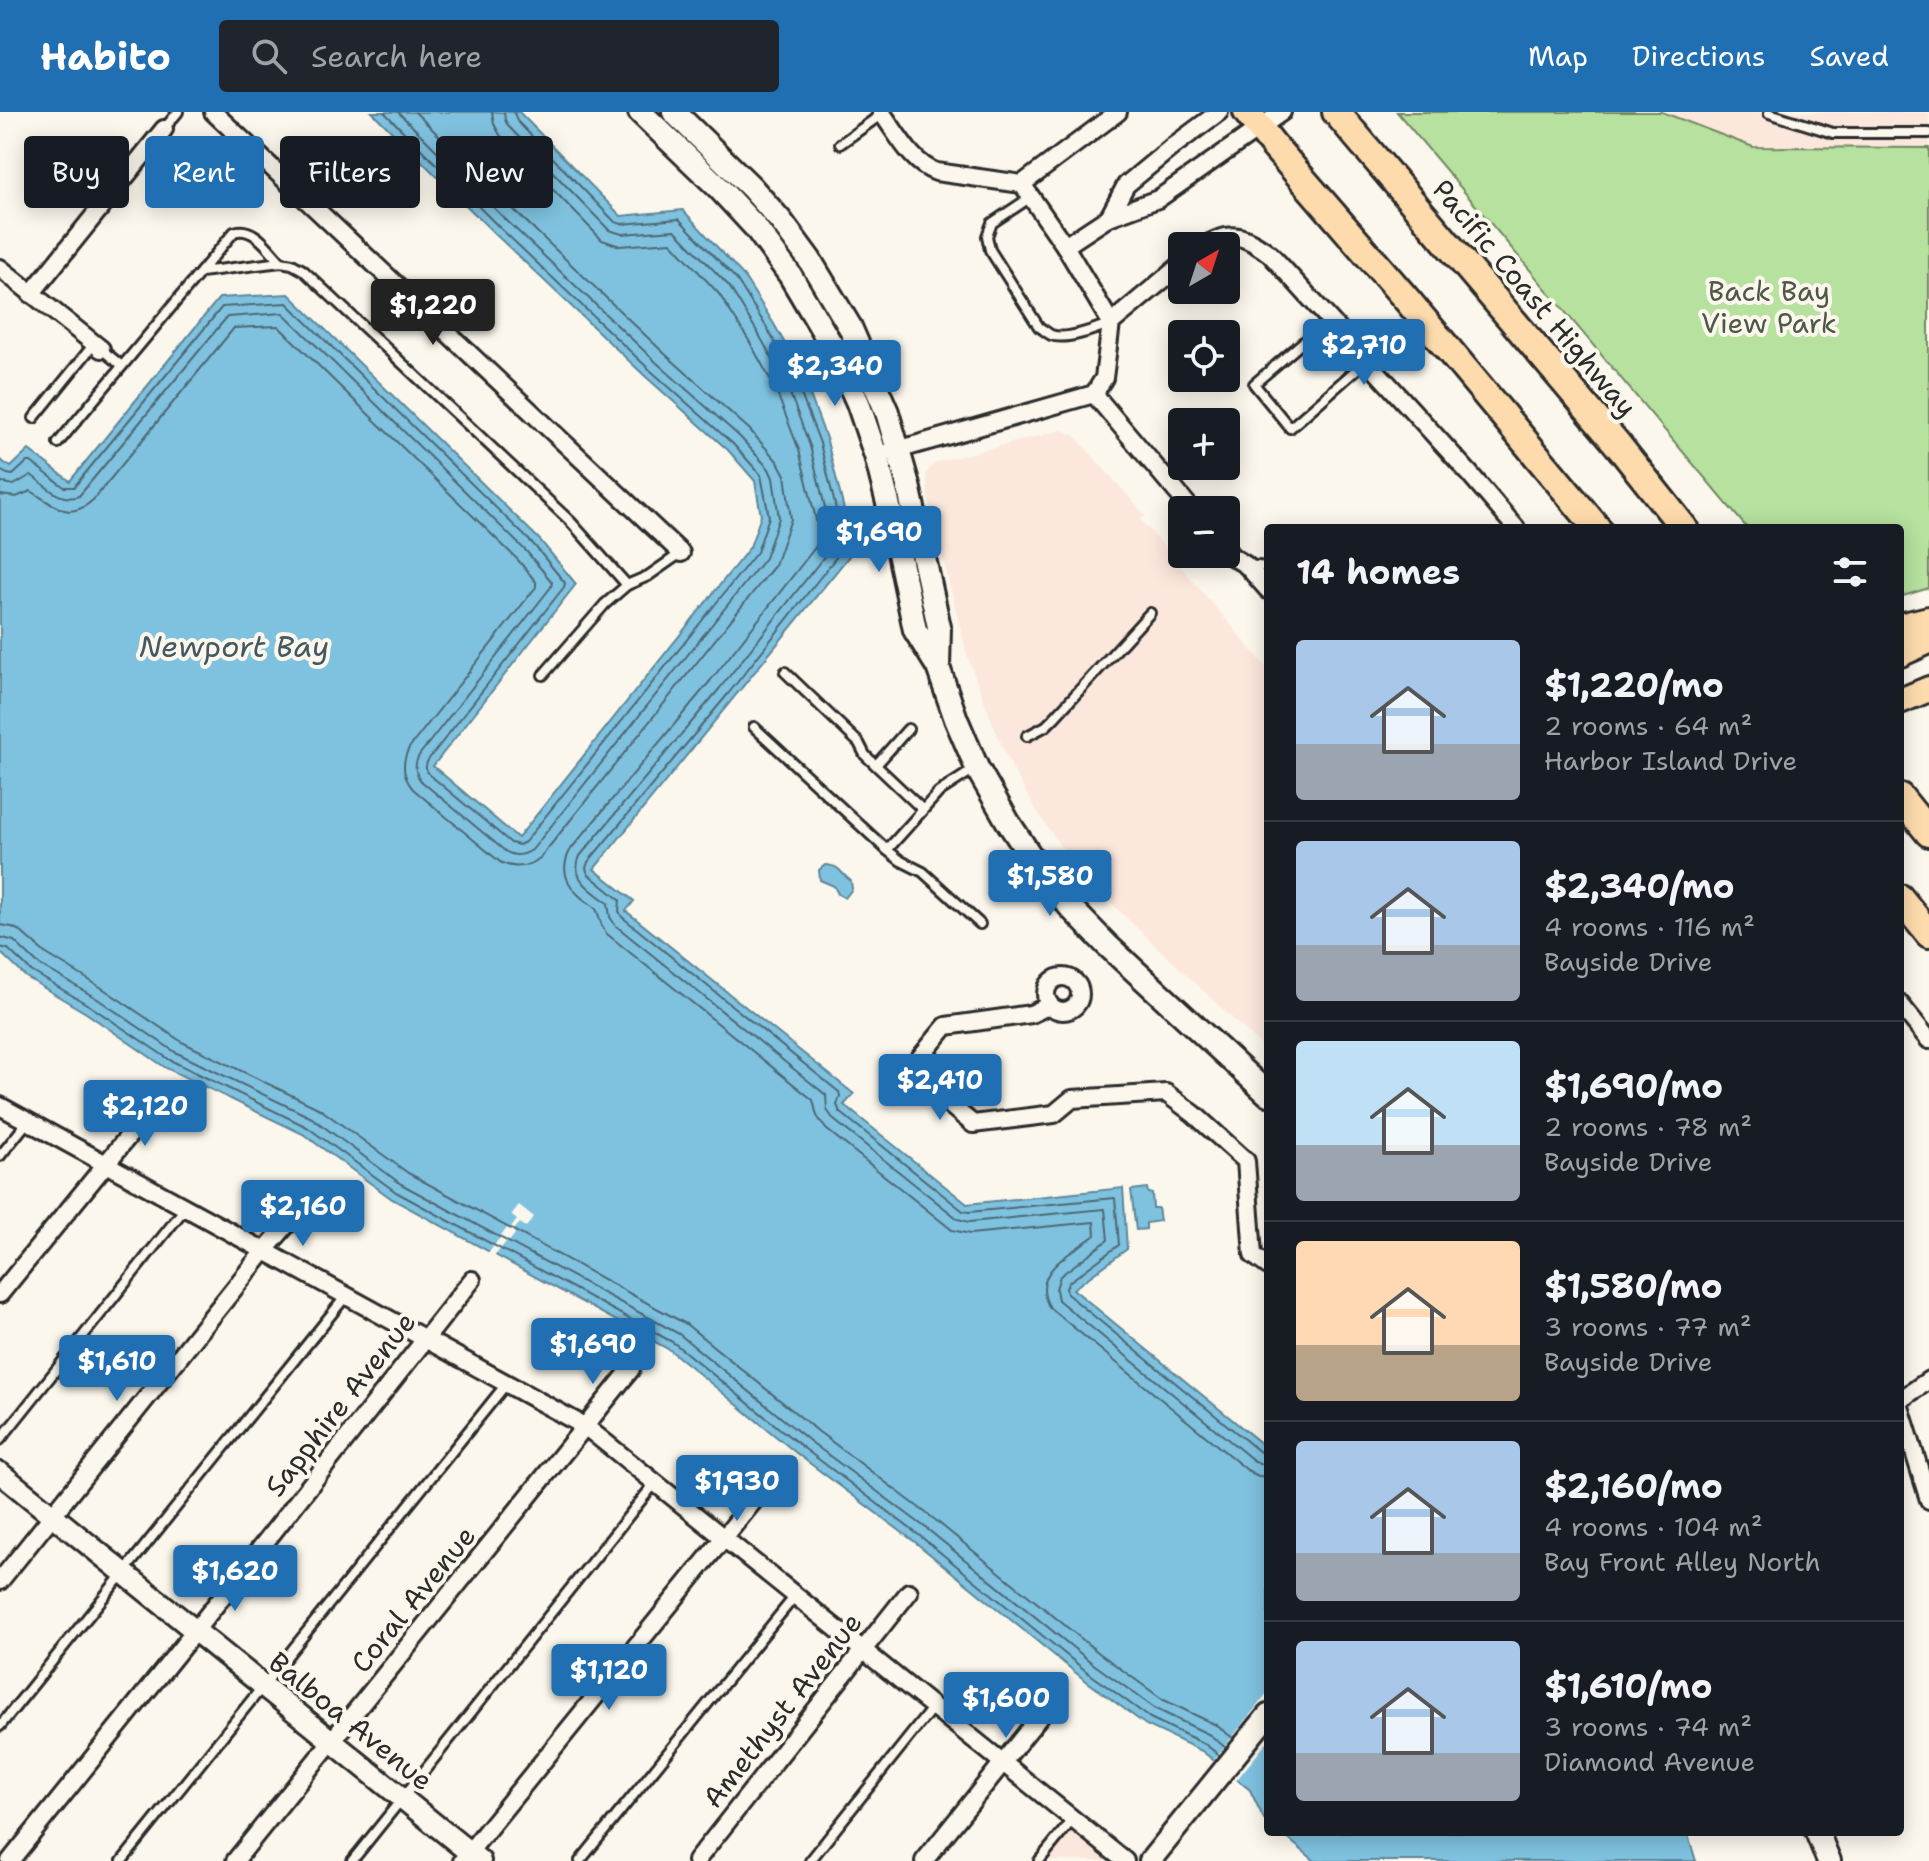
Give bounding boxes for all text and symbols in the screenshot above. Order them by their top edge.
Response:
search box [219,20,779,92]
text: Habito [40,31,171,82]
icon: search [247,34,291,78]
text: Search here [311,36,482,77]
text: Map [1528,37,1588,75]
text: Directions [1632,37,1766,75]
text: Saved [1810,37,1889,75]
chip: Buy [24,136,129,208]
chip: Rent [145,136,264,208]
chip: Filters [280,136,420,208]
chip: New [436,136,553,208]
street label: Pacific Coast Highway [1424,171,1646,425]
north arrow [1168,232,1240,304]
map controls [1168,232,1240,568]
park label: Back Bay View Park [1701,272,1837,342]
pin: $1,220 [368,279,498,347]
text: $1,220 [389,287,477,322]
pin: $2,710 [1299,319,1429,387]
button: locate [1168,320,1240,392]
text: $2,710 [1321,327,1407,362]
pin: $2,340 [770,340,900,408]
text: $2,340 [787,348,883,383]
button: + [1168,408,1240,480]
button: − [1168,496,1240,568]
pin: $1,690 [814,506,944,574]
text: $1,690 [835,514,923,549]
text: 14 homes [1296,549,1460,595]
icon: filters [1828,550,1872,594]
water label: Newport Bay [139,626,329,667]
text: $1,220/mo [1544,662,1724,708]
icon: home [1360,672,1456,768]
text: 2 rooms · 64 m² [1544,708,1752,743]
text: Harbor Island Drive [1544,743,1797,778]
pin: $1,580 [985,850,1115,918]
text: $1,580 [1006,858,1094,893]
text: $2,340/mo [1544,863,1735,909]
icon: home [1360,873,1456,969]
text: 4 rooms · 116 m² [1544,909,1755,944]
text: Bayside Drive [1544,944,1712,979]
pin: $2,410 [875,1054,1005,1122]
text: $2,410 [897,1062,983,1097]
text: $1,690/mo [1544,1063,1723,1109]
icon: home [1360,1073,1456,1169]
pin: $2,120 [80,1080,210,1148]
text: $2,120 [102,1088,188,1123]
text: 2 rooms · 78 m² [1544,1109,1752,1144]
text: Bayside Drive [1544,1144,1712,1179]
pin: $2,160 [238,1180,368,1248]
text: $2,160 [259,1188,347,1223]
text: $1,580/mo [1544,1263,1723,1309]
icon: home [1360,1273,1456,1369]
street label: Sapphire Avenue [256,1304,424,1504]
text: 3 rooms · 77 m² [1544,1309,1752,1344]
pin: $1,690 [528,1318,658,1386]
text: $1,690 [549,1326,637,1361]
pin: $1,610 [52,1335,182,1403]
text: $1,610 [77,1343,157,1378]
text: Bayside Drive [1544,1344,1712,1379]
pin: $1,930 [672,1455,802,1523]
text: $1,930 [694,1463,780,1498]
text: $2,160/mo [1544,1463,1723,1509]
icon: home [1360,1473,1456,1569]
text: 4 rooms · 104 m² [1544,1509,1763,1544]
street label: Coral Avenue [342,1518,484,1680]
text: Bay Front Alley North [1544,1544,1821,1579]
pin: $1,620 [170,1545,300,1613]
text: $1,620 [191,1553,279,1588]
street label: Amethyst Avenue [694,1604,870,1816]
street label: Balboa Avenue [261,1643,441,1799]
pin: $1,120 [544,1644,674,1712]
text: $1,120 [569,1652,649,1687]
text: $1,610/mo [1544,1663,1713,1709]
pin: $1,600 [941,1672,1071,1740]
icon: home [1360,1673,1456,1769]
text: $1,600 [962,1680,1050,1715]
text: 3 rooms · 74 m² [1544,1709,1752,1744]
text: Diamond Avenue [1544,1744,1755,1779]

